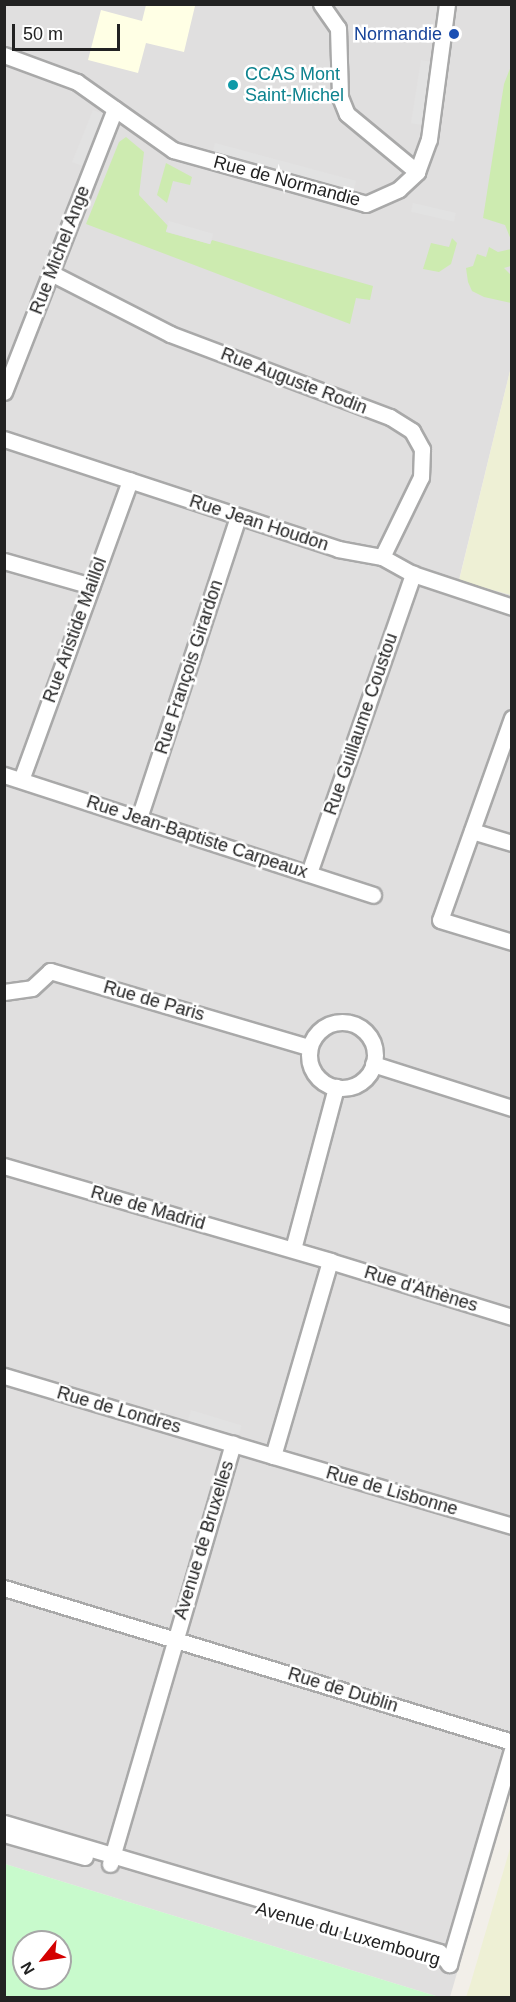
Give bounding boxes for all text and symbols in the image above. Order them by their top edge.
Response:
scale bar [15,12,123,50]
place label: Normandie [354,23,442,45]
text: 50 m [23,24,63,44]
marker: Normandie [447,27,461,41]
place label: CCAS Mont Saint-Michel [245,64,344,106]
marker: CCAS Mont Saint-Michel [226,78,240,92]
street label: Rue de Normandie [211,151,363,211]
street label: Rue Michel Ange [25,182,95,318]
street label: Rue Auguste Rodin [217,343,371,419]
street label: Rue Jean Houdon [187,490,331,556]
street label: Rue Aristide Maillol [39,554,111,706]
street label: Rue François Girardon [151,577,227,757]
street label: Rue Guillaume Coustou [320,630,402,818]
street label: Rue Jean-Baptiste Carpeaux [84,791,310,883]
street label: Rue de Paris [101,976,207,1026]
street label: Rue de Madrid [88,1181,208,1235]
street label: Rue d'Athènes [362,1261,480,1317]
street label: Rue de Londres [54,1382,184,1438]
street label: Avenue de Bruxelles [170,1458,238,1622]
street label: Rue de Lisbonne [324,1462,460,1520]
street label: Rue de Dublin [285,1663,401,1717]
street label: Avenue du Luxembourg [253,1897,443,1971]
north arrow [12,1930,72,1990]
text: N [17,1959,38,1978]

